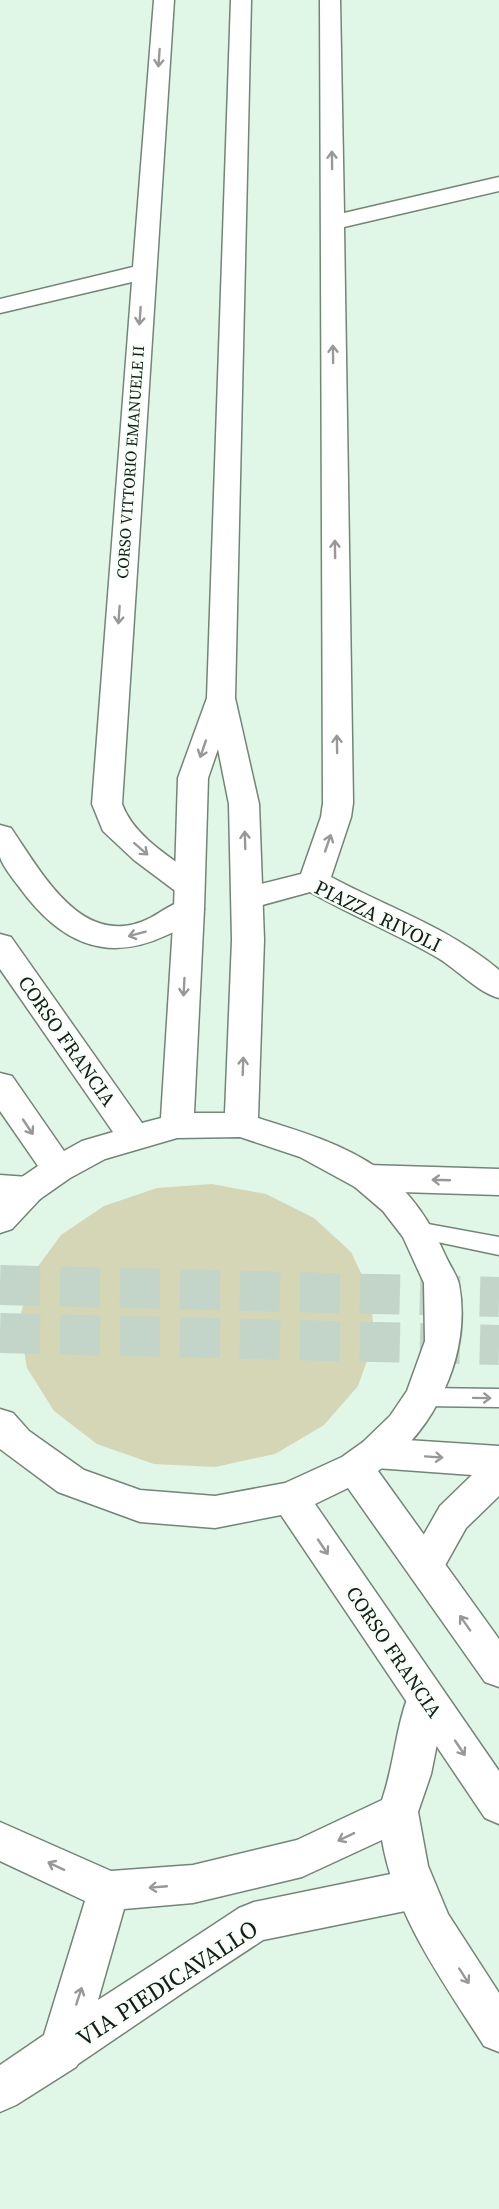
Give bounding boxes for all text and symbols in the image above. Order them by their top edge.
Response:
one-way arrow [154,48,165,68]
one-way arrow [326,150,337,170]
one-way arrow [134,305,145,325]
street label: CORSO VITTORIO EMANUELE II [111,345,149,579]
one-way arrow [327,345,339,365]
one-way arrow [329,540,341,560]
one-way arrow [114,604,125,624]
one-way arrow [331,735,343,755]
one-way arrow [197,740,208,759]
one-way arrow [240,830,251,850]
one-way arrow [323,834,334,852]
one-way arrow [133,842,148,856]
street label: PIAZZA RIVOLI [310,873,446,959]
one-way arrow [128,929,147,941]
street label: CORSO FRANCIA [11,970,123,1113]
one-way arrow [178,976,189,996]
one-way arrow [237,1057,249,1077]
one-way arrow [23,1118,35,1135]
one-way arrow [431,1175,451,1186]
one-way arrow [472,1392,492,1404]
one-way arrow [424,1452,444,1463]
one-way arrow [317,1538,329,1554]
street label: CORSO FRANCIA [339,1580,449,1724]
one-way arrow [459,1615,471,1631]
one-way arrow [454,1739,466,1755]
one-way arrow [337,1832,355,1844]
one-way arrow [47,1860,65,1871]
one-way arrow [149,1882,169,1893]
street label: VIA PIEDICAVALLO [70,1912,264,2054]
one-way arrow [458,1967,470,1984]
one-way arrow [74,1987,85,2006]

